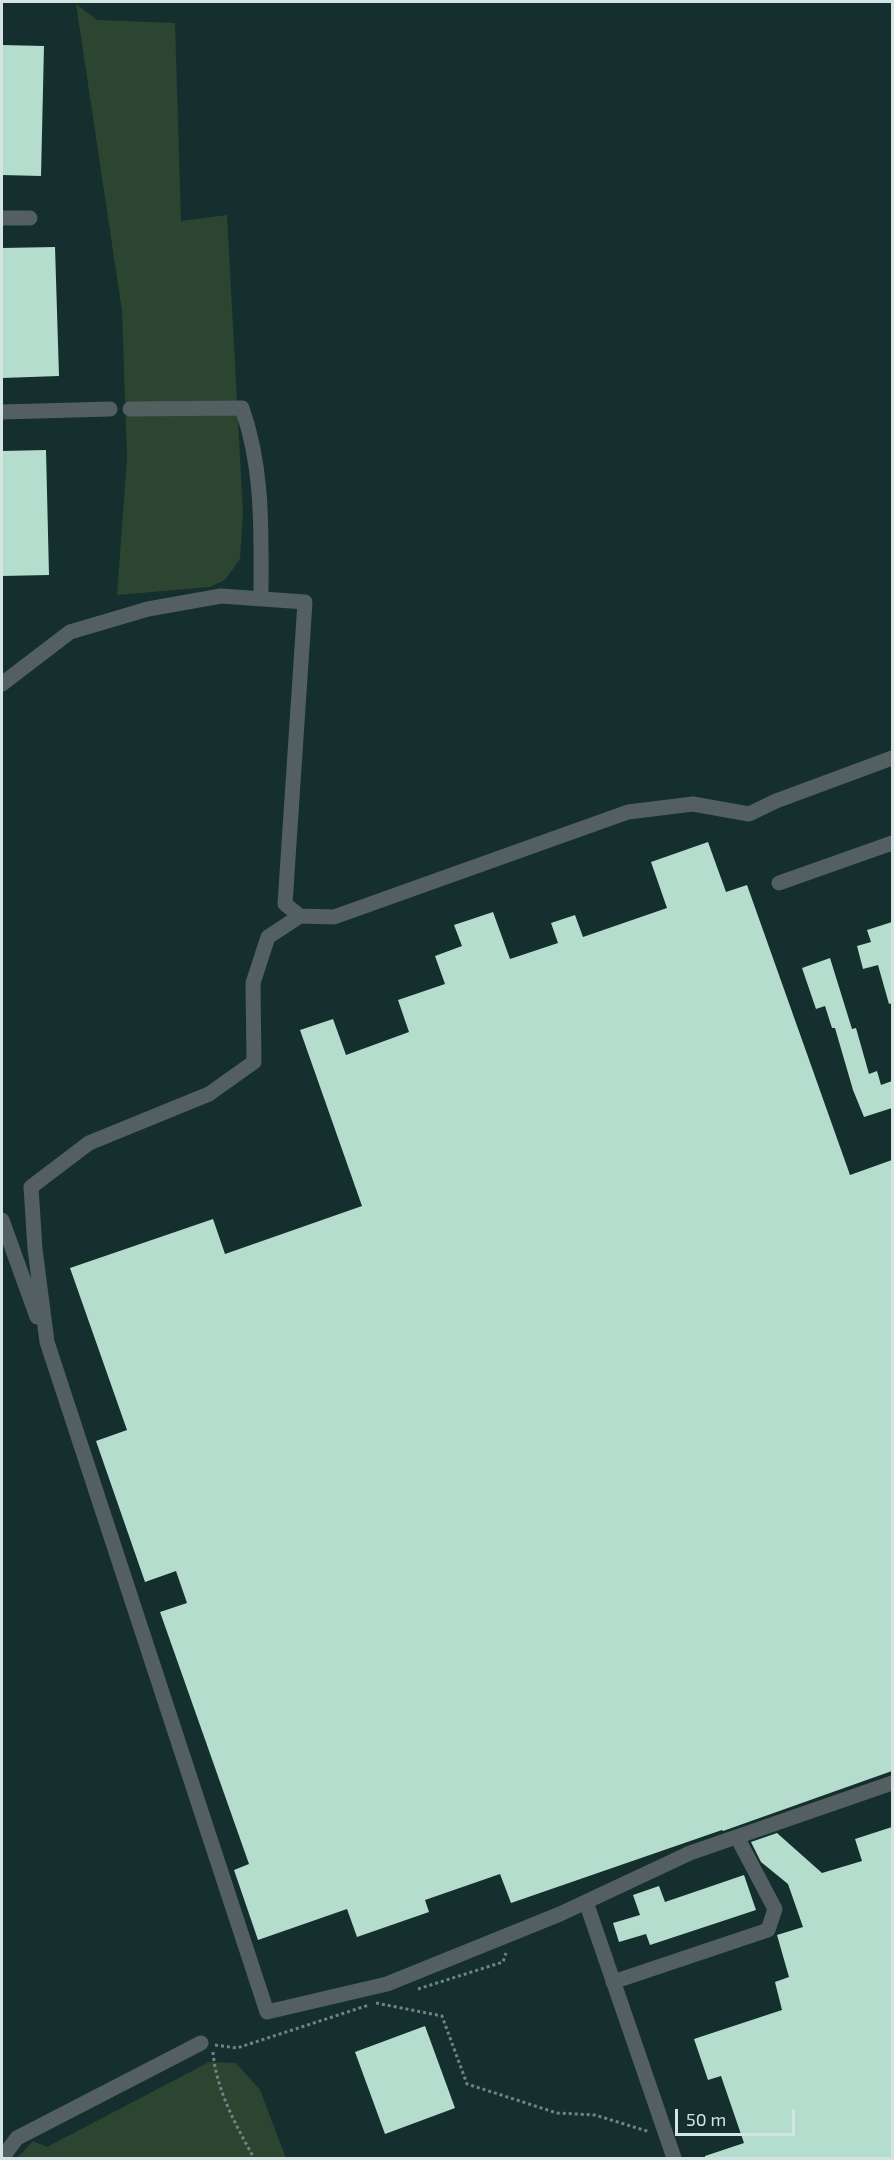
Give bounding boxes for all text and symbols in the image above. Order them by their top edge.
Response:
scale bar [678,2097,798,2135]
text: 50 m [686,2108,726,2130]

